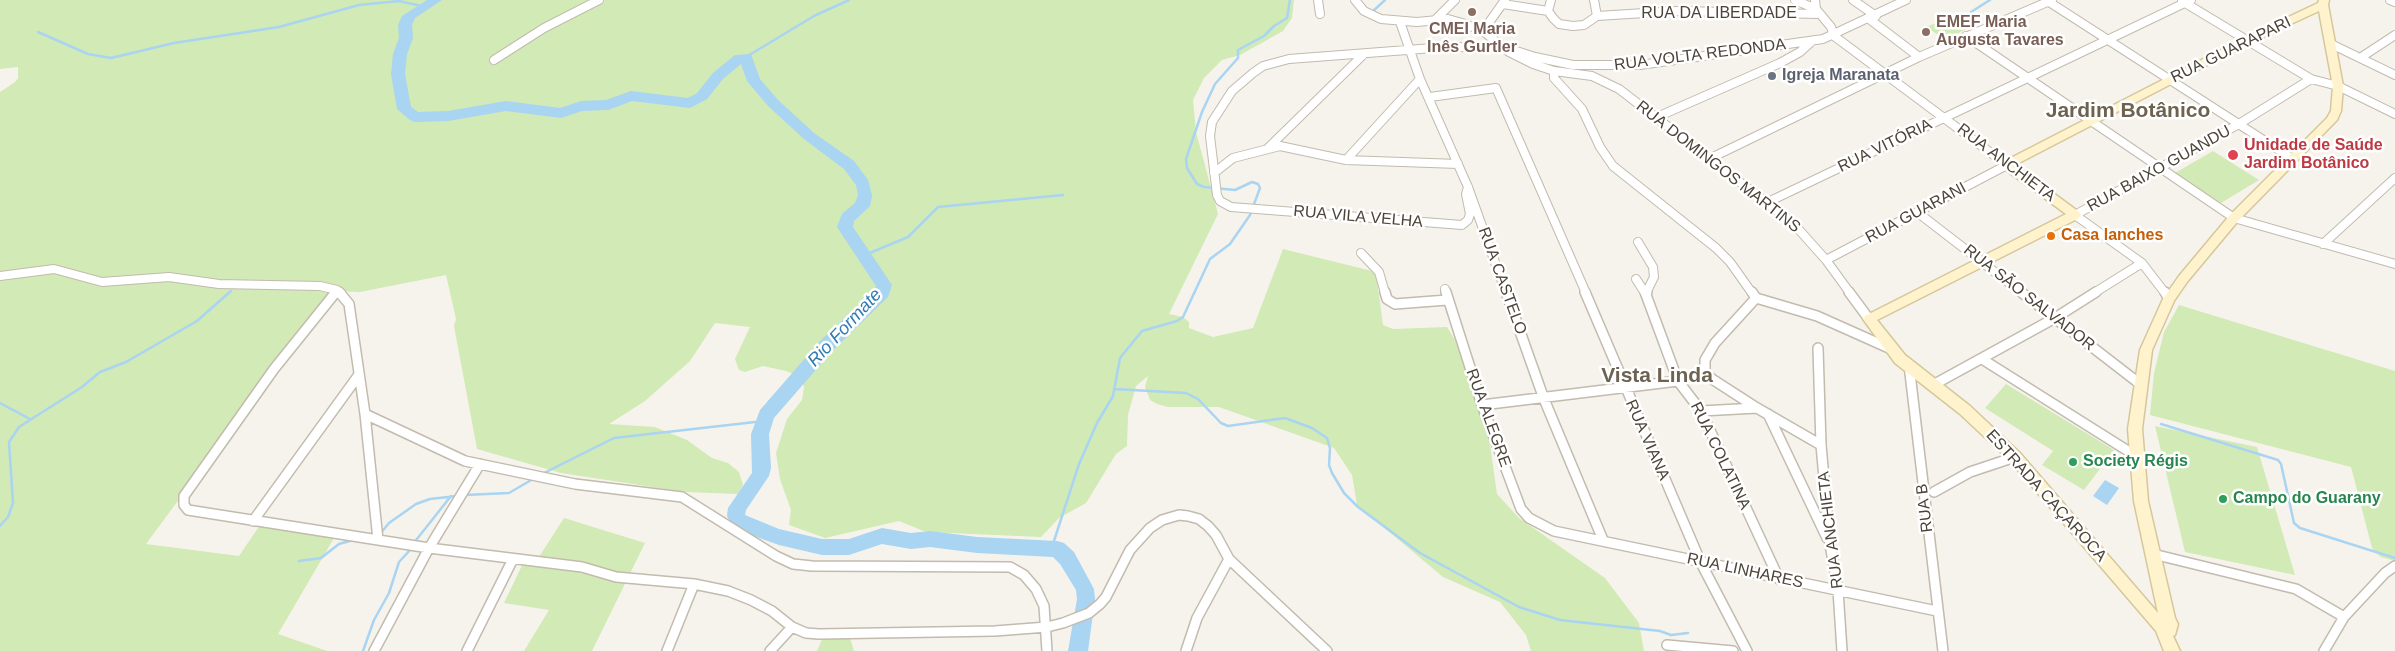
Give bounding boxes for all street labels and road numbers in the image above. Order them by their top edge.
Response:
street label: RUA DA LIBERDADE [1641,4,1797,24]
street label: RUA GUARAPARI [2168,13,2294,87]
street label: RUA VOLTA REDONDA [1613,35,1787,75]
street label: RUA DOMINGOS MARTINS [1632,97,1804,237]
street label: RUA VITÓRIA [1835,115,1935,177]
street label: RUA ANCHIETA [1953,120,2059,206]
street label: RUA BAIXO GUANDU [2084,122,2234,216]
street label: RUA GUARANI [1862,178,1970,248]
street label: RUA VILA VELHA [1292,202,1424,232]
street label: RUA CASTELO [1474,225,1530,337]
street label: RUA SÃO SALVADOR [1960,241,2098,355]
street label: RUA ALEGRE [1461,366,1515,470]
street label: RUA VIANA [1621,397,1673,483]
street label: RUA COLATINA [1686,399,1754,513]
street label: ESTRADA CAÇAROCA [1982,426,2110,566]
street label: RUA ANCHIETA [1814,470,1848,590]
street label: RUA B [1912,483,1938,533]
street label: RUA LINHARES [1685,549,1805,593]

